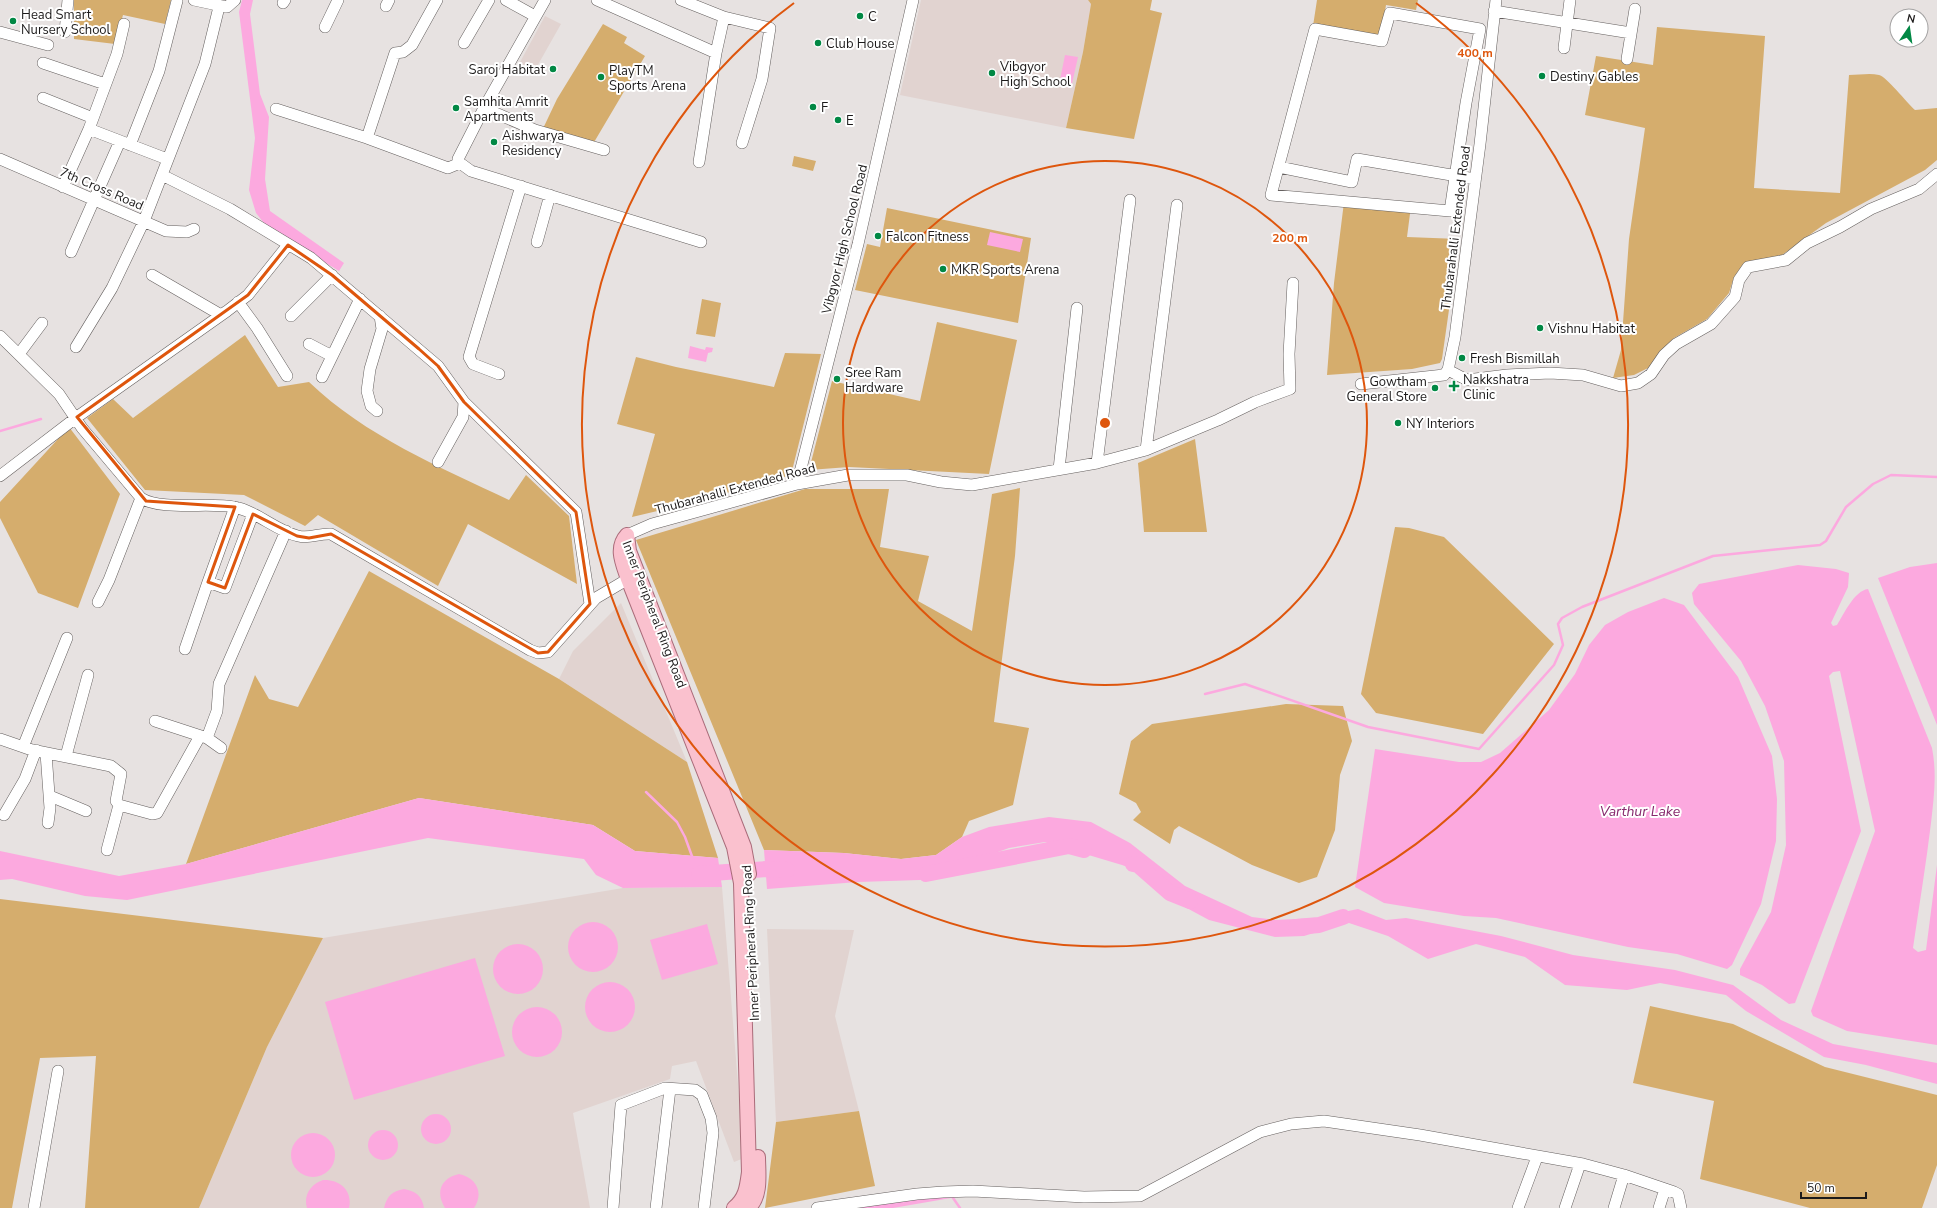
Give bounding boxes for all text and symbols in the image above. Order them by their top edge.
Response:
place label: Head Smart Nursery School [21,6,111,39]
place label: C [868,8,877,26]
north arrow [1889,8,1929,48]
marker: C [855,11,865,21]
text: N [1905,11,1917,27]
marker: Head Smart Nursery School [8,16,18,26]
place label: Club House [826,35,894,53]
marker: Club House [813,38,823,48]
text: 400 m [1457,45,1493,61]
place label: Vibgyor High School [999,58,1071,91]
place label: Saroj Habitat [469,61,545,79]
place label: PlayTM Sports Arena [609,62,686,95]
marker: Saroj Habitat [548,64,558,74]
marker: Vibgyor High School [987,68,997,78]
place label: Destiny Gables [1550,68,1639,86]
marker: Destiny Gables [1537,71,1547,81]
marker: PlayTM Sports Arena [596,72,606,82]
place label: Samhita Amrit Apartments [464,93,548,126]
place label: F [821,99,828,117]
marker: F [808,102,818,112]
marker: Samhita Amrit Apartments [451,103,461,113]
place label: E [846,112,854,130]
marker: E [833,115,843,125]
place label: Aishwarya Residency [502,127,564,160]
marker: Aishwarya Residency [489,137,499,147]
street label: Thubarahalli Extended Road [1437,145,1475,311]
street label: 7th Cross Road [57,163,146,215]
street label: Vibgyor High School Road [817,163,872,317]
place label: Falcon Fitness [886,228,969,246]
text: 200 m [1272,230,1308,246]
marker: Falcon Fitness [873,231,883,241]
place label: MKR Sports Arena [951,261,1059,279]
marker: MKR Sports Arena [938,264,948,274]
place label: Vishnu Habitat [1547,320,1635,338]
marker: Vishnu Habitat [1535,323,1545,333]
place label: Fresh Bismillah [1470,350,1560,368]
marker: Fresh Bismillah [1457,353,1467,363]
place label: Sree Ram Hardware [845,364,903,397]
place label: Nakkshatra Clinic [1463,371,1529,404]
place label: Gowtham General Store [1347,373,1427,406]
marker: Sree Ram Hardware [832,374,842,384]
marker: Nakkshatra Clinic [1448,380,1460,392]
marker: Gowtham General Store [1430,383,1440,393]
place label: NY Interiors [1406,415,1475,433]
centre of rings [1098,416,1112,430]
marker: NY Interiors [1393,418,1403,428]
street label: Thubarahalli Extended Road [653,459,818,519]
street label: Inner Peripheral Ring Road [618,538,690,691]
water label: Varthur Lake [1600,802,1681,821]
street label: Inner Peripheral Ring Road [738,864,764,1022]
scale bar [1801,1174,1866,1200]
text: 50 m [1807,1180,1835,1196]

